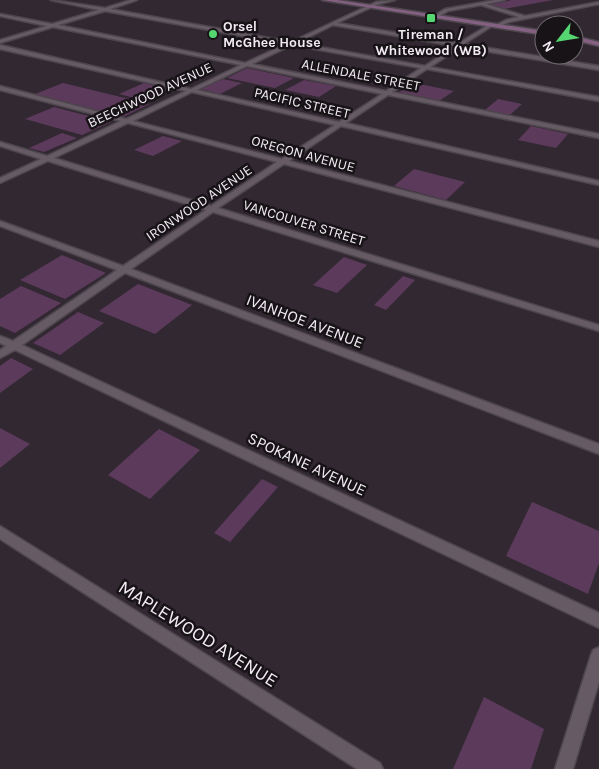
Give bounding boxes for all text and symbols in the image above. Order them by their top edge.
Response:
marker: Tireman / Whitewood (WB) [425,12,437,24]
north arrow [534,15,584,65]
place label: Orsel McGhee House [223,18,321,51]
place label: Tireman / Whitewood (WB) [375,26,487,59]
marker: Orsel McGhee House [207,28,219,40]
text: N [538,38,558,55]
street label: ALLENDALE STREET [300,55,422,95]
street label: BEECHWOOD AVENUE [85,59,215,131]
street label: PACIFIC STREET [252,84,352,122]
street label: OREGON AVENUE [249,132,357,176]
street label: IRONWOOD AVENUE [143,161,255,245]
street label: VANCOUVER STREET [241,196,367,250]
street label: IVANHOE AVENUE [244,290,366,352]
street label: SPOKANE AVENUE [245,428,369,500]
street label: MAPLEWOOD AVENUE [114,576,282,692]

